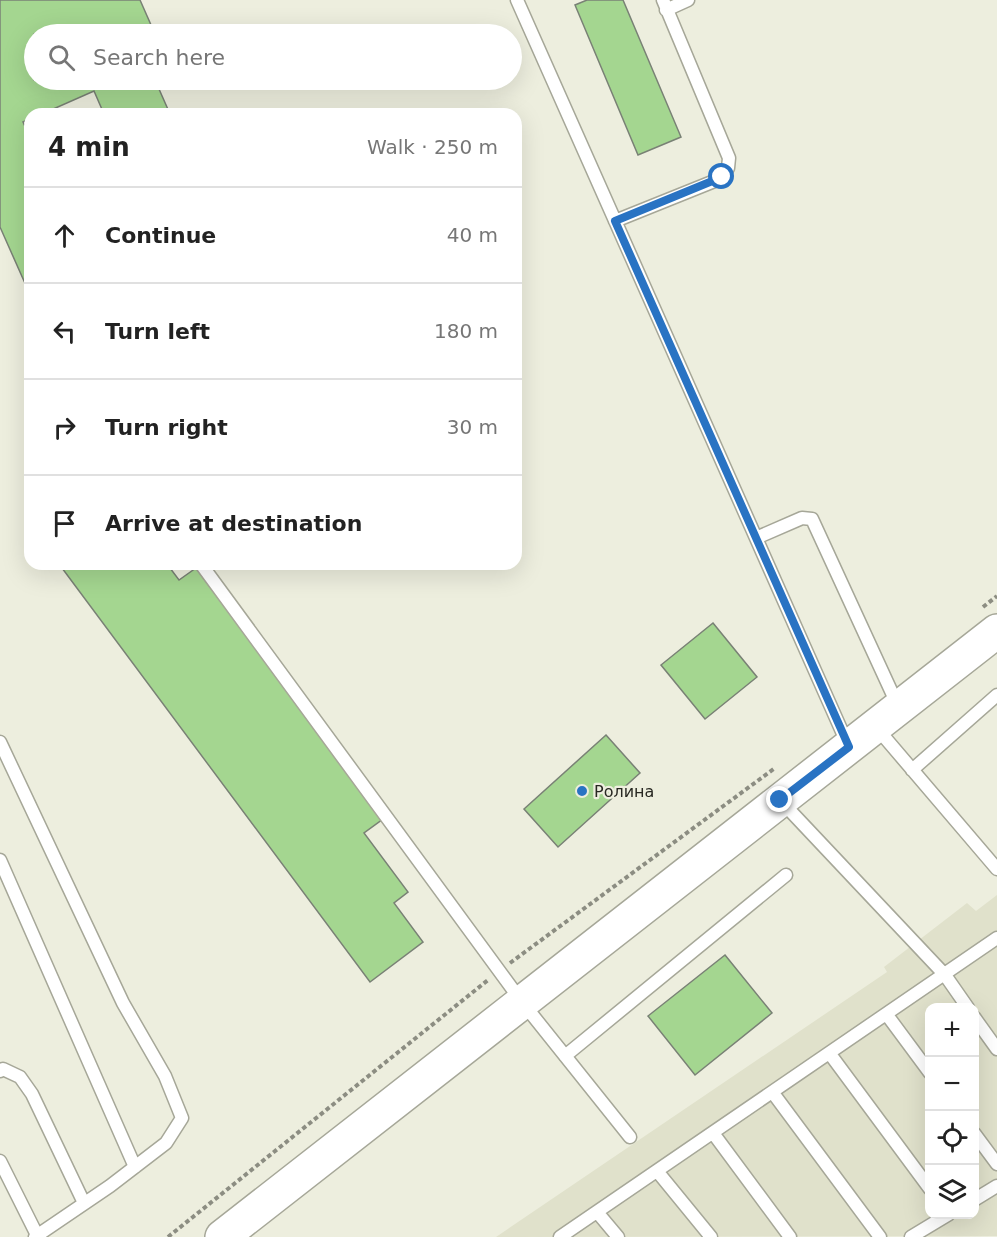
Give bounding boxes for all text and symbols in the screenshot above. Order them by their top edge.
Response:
search box [24,24,522,90]
icon: search [45,41,78,74]
text: Search here [93,45,225,70]
text: 4 min [48,132,130,162]
text: Walk · 250 m [367,135,498,159]
route start [708,163,734,189]
icon: ahead [48,219,81,252]
text: Continue [105,223,216,248]
text: 40 m [447,223,498,247]
icon: left [48,315,81,348]
text: Turn left [105,319,210,344]
text: 180 m [434,319,498,343]
icon: right [48,411,81,444]
text: Turn right [105,415,228,440]
text: 30 m [447,415,498,439]
icon: arrive [48,507,81,540]
text: Arrive at destination [105,511,362,536]
place label: Ролина [594,782,654,801]
marker: Ролина [575,784,589,798]
route end [766,786,792,812]
map controls [925,1003,979,1219]
button: + [925,1003,979,1057]
button: − [925,1057,979,1111]
button: locate [925,1111,979,1165]
button: layers [925,1165,979,1219]

